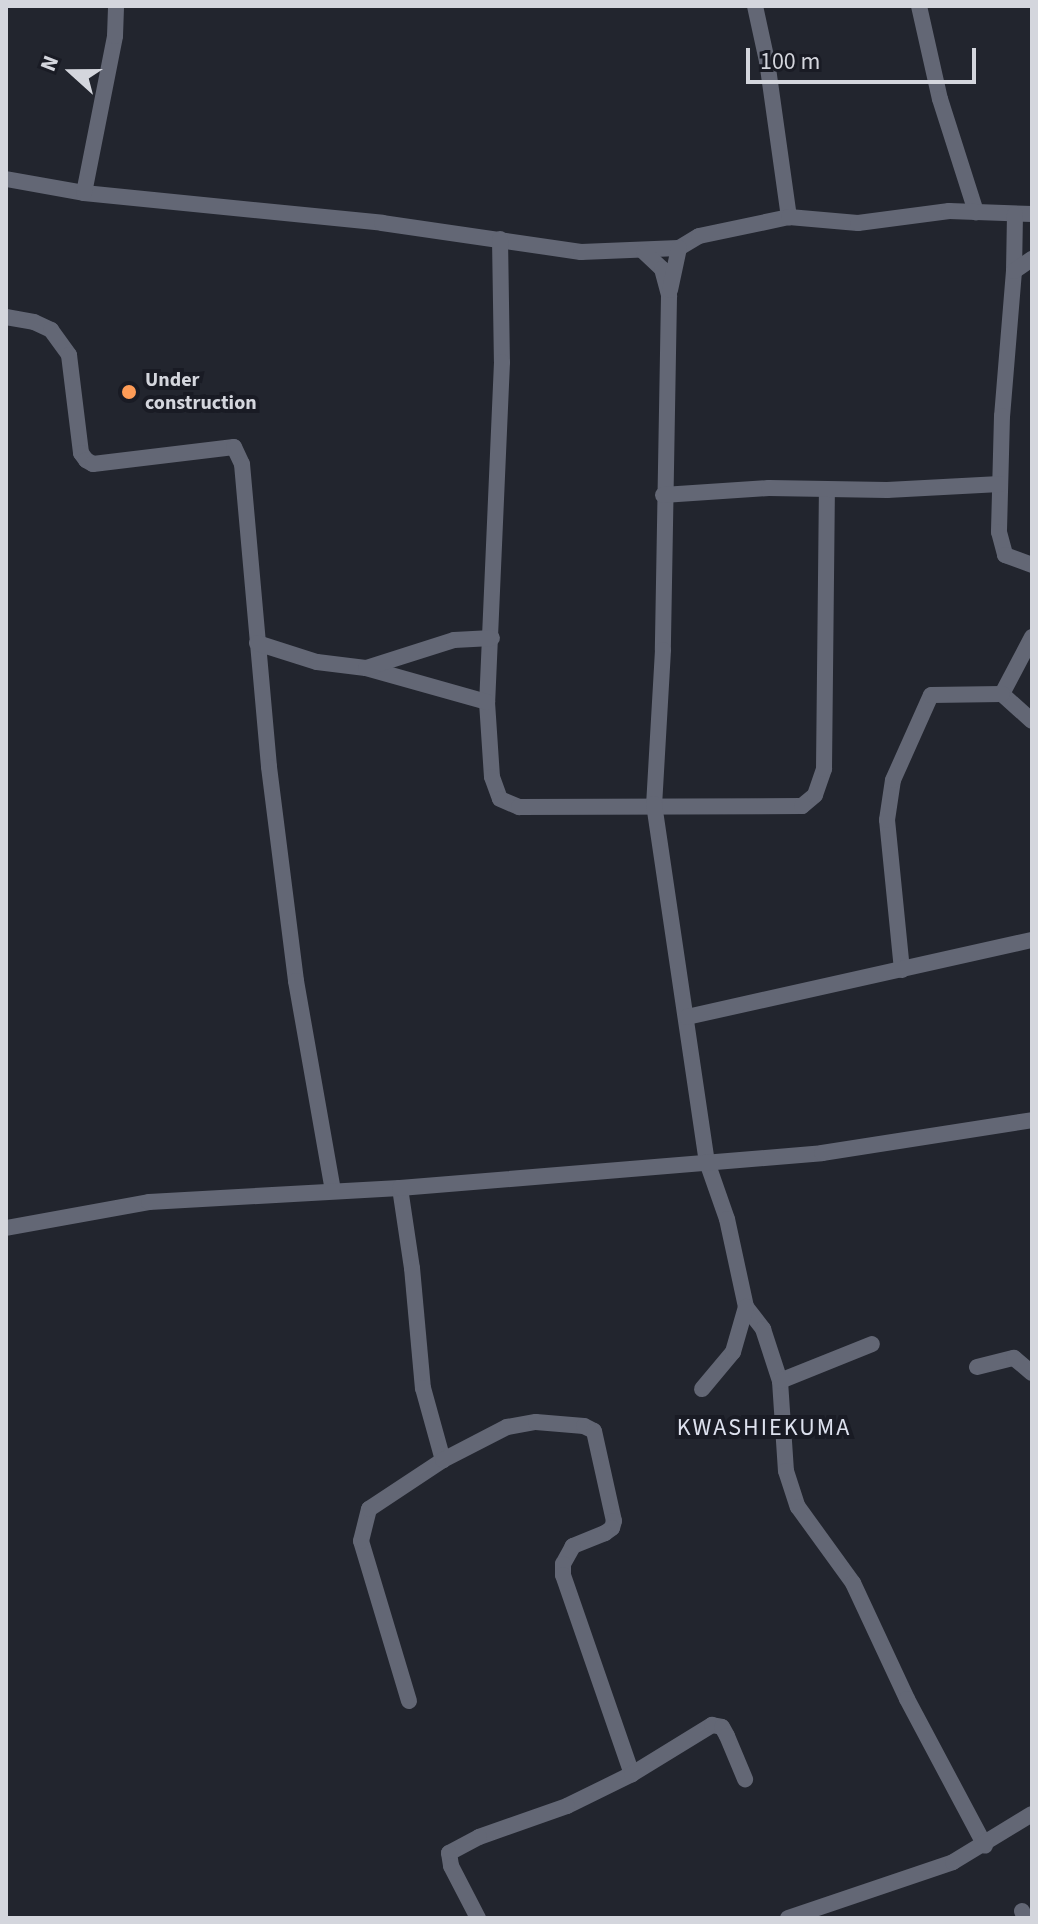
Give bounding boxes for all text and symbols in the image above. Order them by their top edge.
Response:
north arrow [32,32,112,112]
scale bar [750,32,980,82]
text: 100 m [760,44,820,79]
text: N [32,51,67,76]
place label: Under construction [145,368,257,415]
marker: Under construction [120,383,138,401]
district label: KWASHIEKUMA [677,1414,851,1442]

